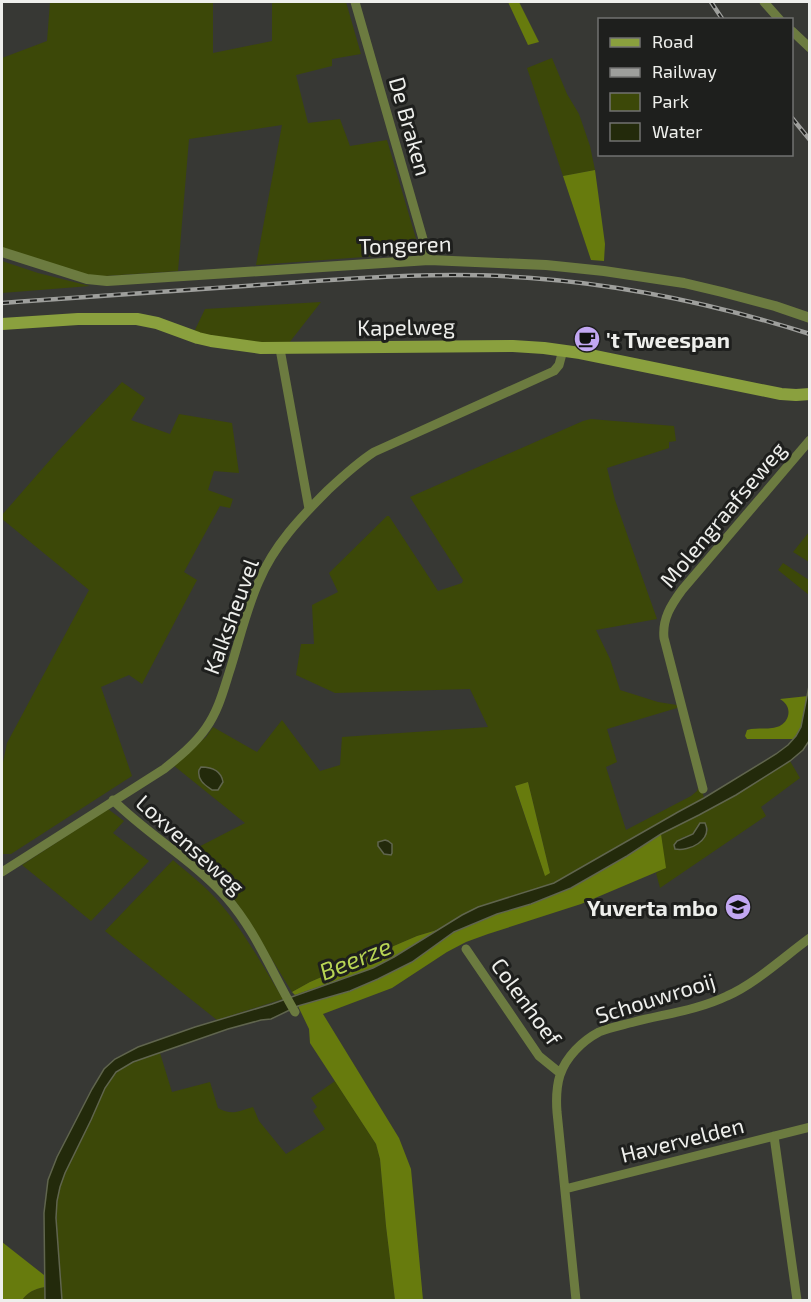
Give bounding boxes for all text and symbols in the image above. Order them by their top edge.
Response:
legend [598,18,793,156]
text: Road [652,30,693,52]
text: Railway [652,60,717,82]
street label: De Braken [385,74,437,178]
text: Park [652,90,689,112]
text: Water [652,120,702,142]
street label: Tongeren [358,229,452,259]
street label: Kapelweg [357,312,455,340]
cafe icon: 't Tweespan [572,324,602,354]
place label: 't Tweespan [606,326,730,352]
street label: Molengraafseweg [654,436,790,592]
street label: Kalksheuvel [197,554,263,677]
street label: Loxvenseweg [132,789,250,899]
school or university icon: Yuverta mbo [723,892,753,922]
place label: Yuverta mbo [587,894,718,920]
water label: Beerze [315,930,395,986]
street label: Colenhoef [487,952,568,1050]
street label: Schouwrooij [592,967,718,1028]
street label: Havervelden [618,1111,746,1167]

